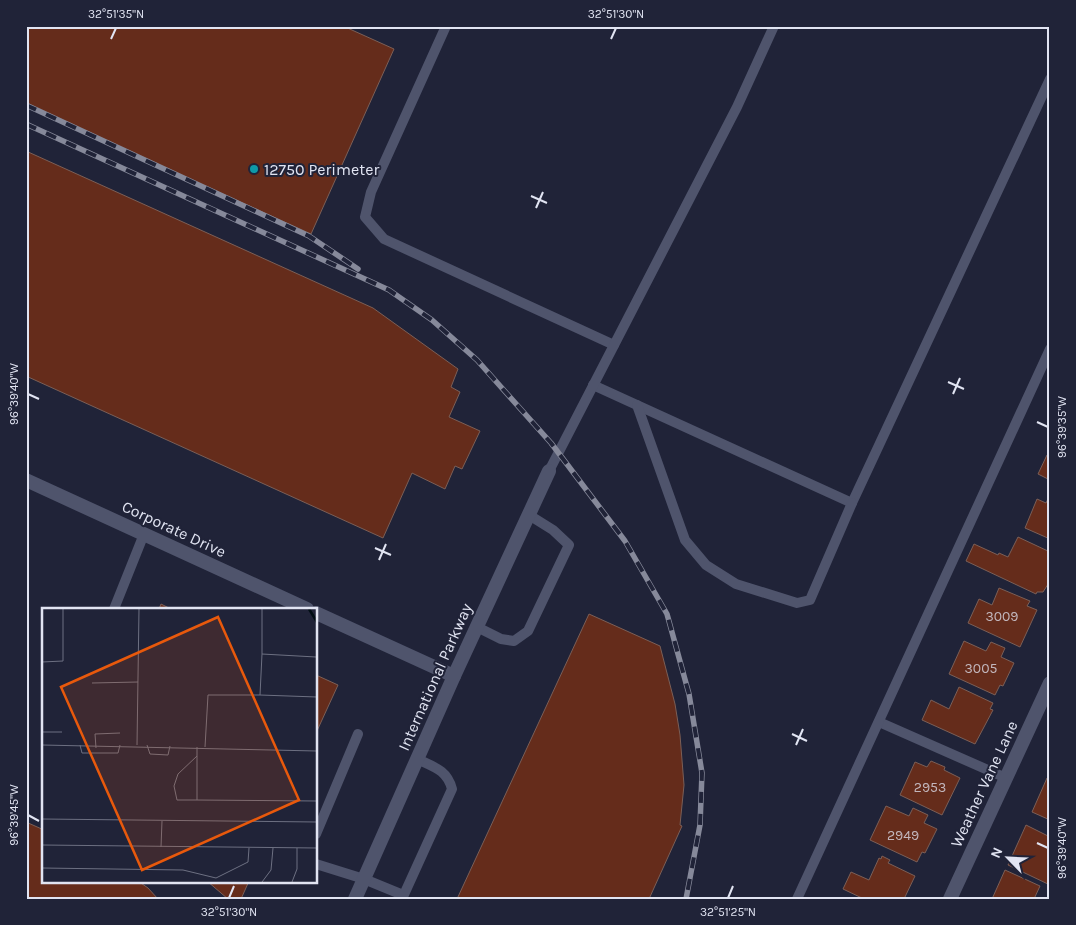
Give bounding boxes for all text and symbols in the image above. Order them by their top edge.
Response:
text: 32°51'35"N [88,7,144,21]
text: 32°51'30"N [588,7,644,21]
place label: 12750 Perimeter [264,160,379,179]
marker: 12750 Perimeter [248,163,260,175]
text: 96°39'40"W [7,363,21,425]
text: 96°39'35"W [1055,396,1069,458]
street label: Corporate Drive [119,497,229,561]
street label: International Parkway [394,600,476,754]
inset map [42,608,318,882]
house number: 3009 [985,608,1019,625]
house number: 3005 [965,660,997,677]
street label: Weather Vane Lane [946,718,1022,850]
house number: 2953 [914,779,946,796]
text: 96°39'45"W [7,784,21,846]
text: 96°39'40"W [1055,817,1069,879]
house number: 2949 [887,827,919,844]
north arrow [984,832,1034,882]
text: N [987,845,1006,861]
text: 32°51'30"N [201,905,257,919]
text: 32°51'25"N [700,905,756,919]

